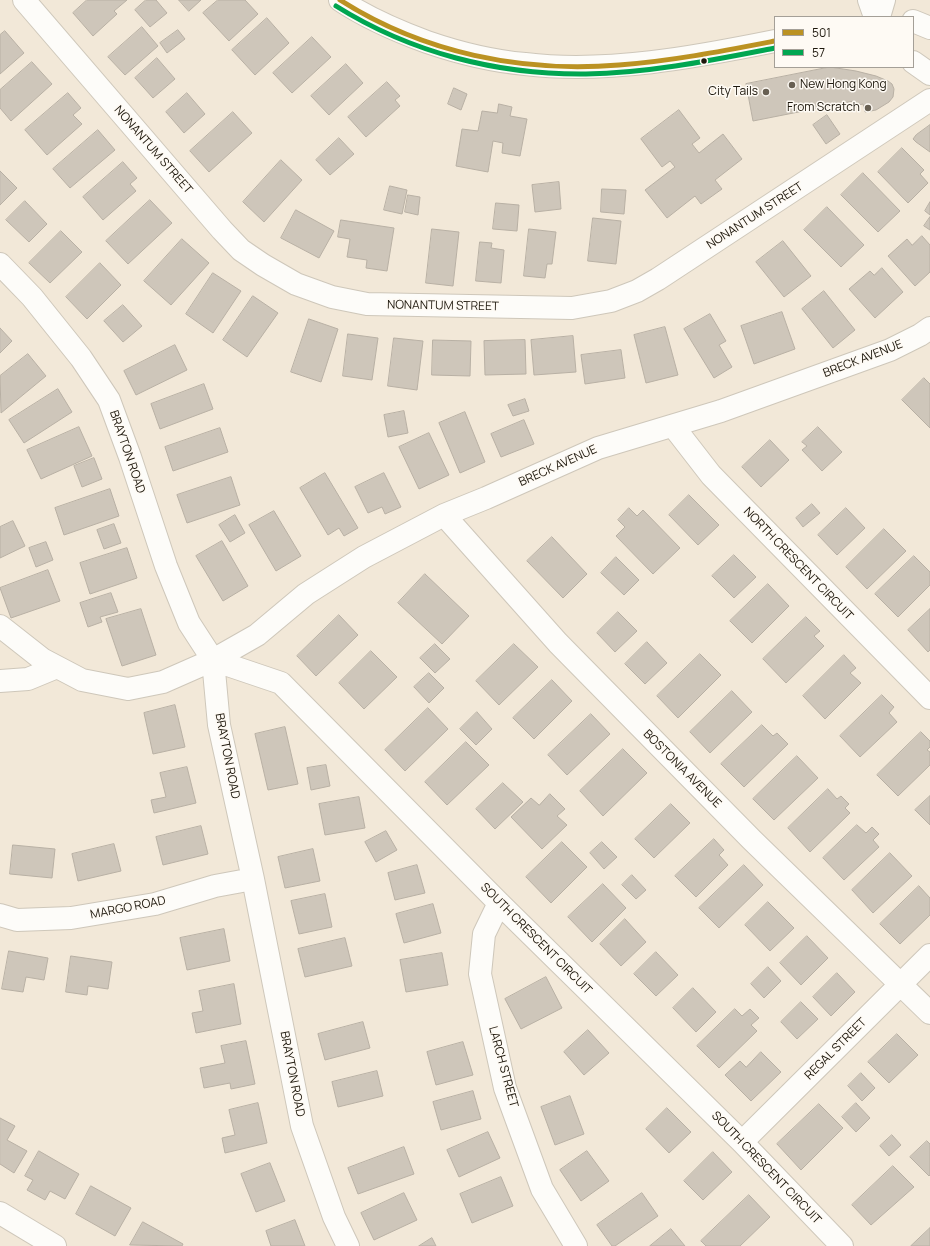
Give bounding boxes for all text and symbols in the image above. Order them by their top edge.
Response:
legend [774,16,914,68]
text: 501 [812,24,831,41]
text: 57 [812,44,825,61]
unlabelled marker [699,56,709,66]
place label: New Hong Kong [800,78,887,92]
marker: New Hong Kong [787,80,797,90]
place label: City Tails [708,85,758,99]
marker: City Tails [761,87,771,97]
place label: From Scratch [787,101,860,115]
street label: NONANTUM STREET [111,103,195,197]
marker: From Scratch [863,103,873,113]
street label: NONANTUM STREET [704,179,806,253]
street label: NONANTUM STREET [387,298,499,314]
street label: BRECK AVENUE [821,337,905,381]
street label: BRAYTON ROAD [106,409,148,495]
street label: BRECK AVENUE [517,442,599,490]
street label: NORTH CRESCENT CIRCUIT [740,505,856,623]
street label: BRAYTON ROAD [212,712,242,800]
street label: BOSTONIA AVENUE [640,727,724,811]
street label: SOUTH CRESCENT CIRCUIT [477,880,595,998]
street label: MARGO ROAD [89,894,167,922]
street label: REGAL STREET [802,1015,870,1083]
street label: LARCH STREET [485,1025,521,1109]
street label: BRAYTON ROAD [277,1030,307,1118]
street label: SOUTH CRESCENT CIRCUIT [708,1109,824,1227]

